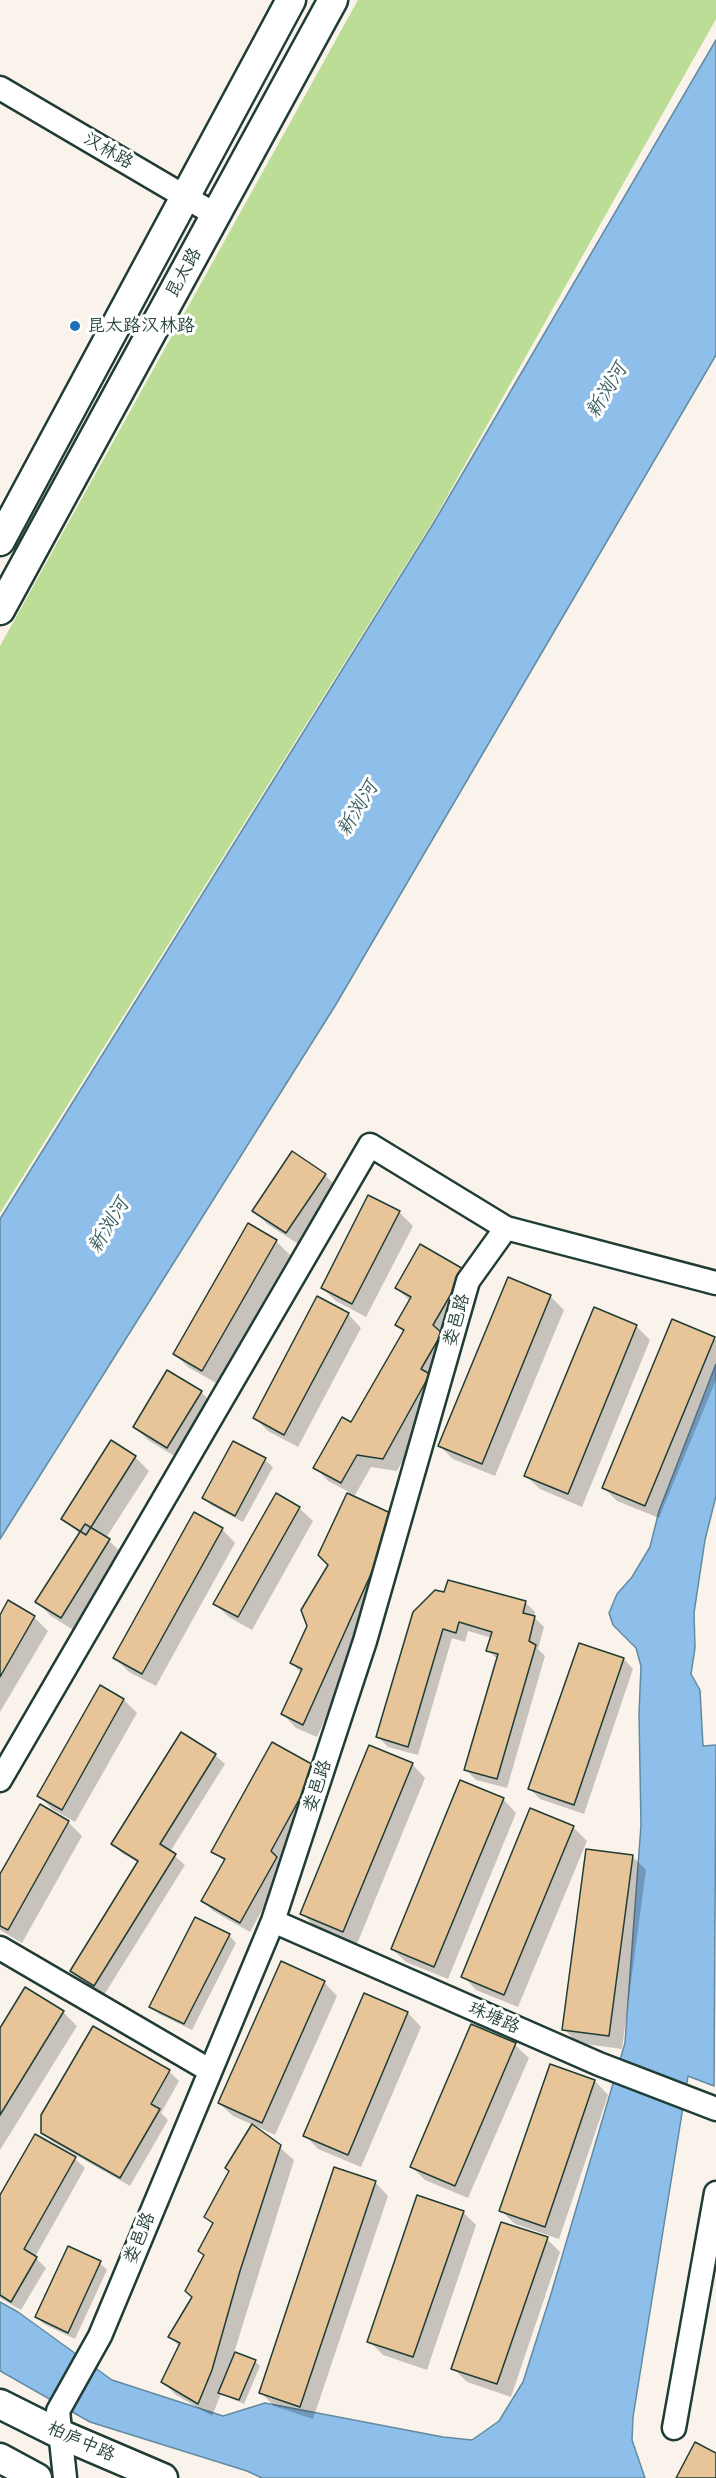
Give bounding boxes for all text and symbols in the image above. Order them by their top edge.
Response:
street label: 汉林路 [79,128,137,174]
street label: 昆太路 [161,244,207,302]
place label: 昆太路汉林路 [87,315,195,337]
marker: 昆太路汉林路 [68,319,82,333]
water label: 新浏河 [581,359,633,423]
water label: 新浏河 [332,777,384,841]
water label: 新浏河 [83,1194,135,1258]
street label: 娄邑路 [439,1291,475,1349]
street label: 娄邑路 [299,1757,337,1815]
street label: 珠塘路 [465,1997,523,2039]
street label: 娄邑路 [120,2209,160,2267]
street label: 柏庐中路 [44,2417,118,2467]

